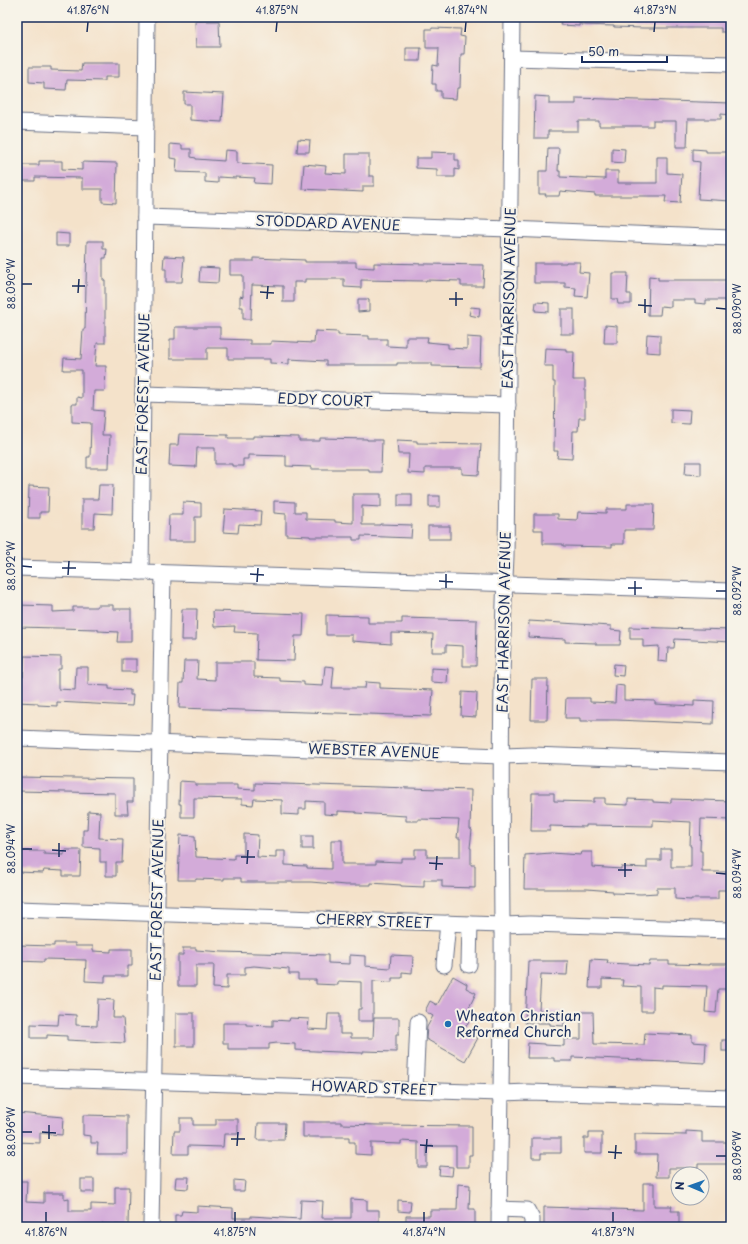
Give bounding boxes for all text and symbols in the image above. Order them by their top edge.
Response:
text: 41.876°N [67,2,109,17]
text: 41.875°N [256,2,299,17]
text: 41.874°N [445,2,488,17]
text: 41.873°N [633,2,677,17]
scale bar [582,38,667,64]
text: 50 m [588,42,619,60]
street label: EAST HARRISON AVENUE [496,207,521,389]
street label: STODDARD AVENUE [255,209,401,236]
text: 88.090°W [3,258,18,309]
text: 88.090°W [729,283,744,334]
street label: EAST FOREST AVENUE [131,312,154,475]
street label: EDDY COURT [277,387,373,412]
street label: EAST HARRISON AVENUE [491,531,516,713]
text: 88.092°W [3,540,18,591]
text: 88.092°W [729,565,744,616]
street label: WEBSTER AVENUE [308,738,440,763]
street label: EAST FOREST AVENUE [145,818,168,981]
text: 88.094°W [3,823,18,874]
text: 88.094°W [729,848,744,899]
street label: CHERRY STREET [315,908,433,933]
place label: Wheaton Christian Reformed Church [456,1005,581,1042]
marker: Wheaton Christian Reformed Church [443,1019,453,1029]
street label: HOWARD STREET [311,1075,438,1100]
text: 88.096°W [3,1106,18,1157]
text: 88.096°W [729,1130,744,1181]
north arrow [670,1166,710,1206]
text: N [671,1181,688,1190]
text: 41.876°N [25,1224,67,1239]
text: 41.875°N [214,1224,257,1239]
text: 41.874°N [403,1224,446,1239]
text: 41.873°N [591,1224,635,1239]

